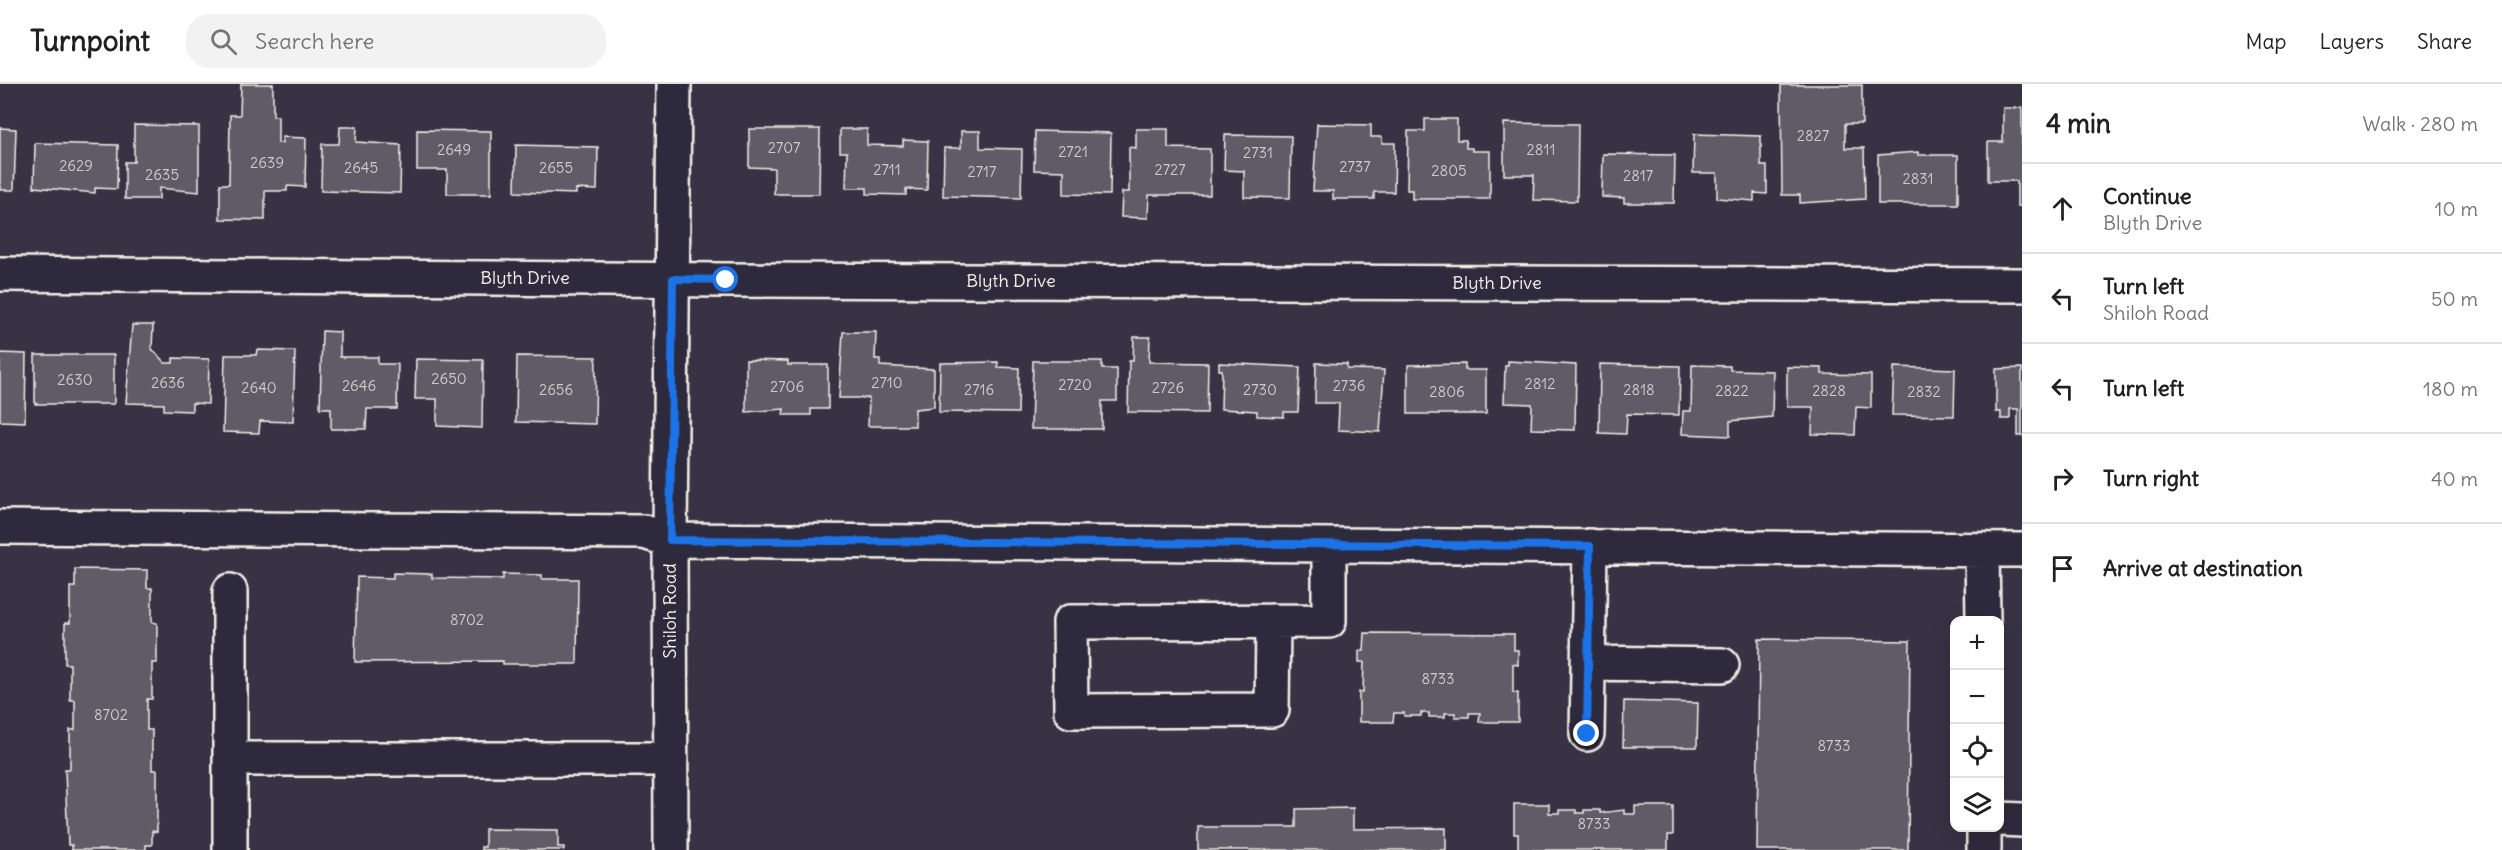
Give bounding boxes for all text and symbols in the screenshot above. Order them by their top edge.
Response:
search box [186,14,606,68]
text: Turnpoint [30,23,150,59]
icon: search [207,25,240,58]
text: Search here [255,27,374,55]
text: Map [2246,28,2286,55]
text: Layers [2319,28,2384,55]
text: Share [2417,28,2472,55]
text: 4 min [2046,107,2111,140]
text: Walk · 280 m [2362,111,2478,136]
house number: 2827 [1797,126,1829,145]
house number: 2707 [768,138,800,157]
house number: 2649 [437,140,471,159]
house number: 2811 [1527,140,1555,159]
house number: 2721 [1058,142,1088,161]
house number: 2731 [1243,143,1273,162]
house number: 2639 [250,153,284,172]
house number: 2629 [59,156,93,175]
house number: 2737 [1339,157,1371,176]
house number: 2645 [344,158,378,177]
house number: 2655 [539,158,573,177]
house number: 2711 [873,160,901,179]
house number: 2727 [1154,160,1186,179]
house number: 2805 [1431,161,1467,180]
house number: 2717 [968,162,996,181]
house number: 2635 [145,165,179,184]
house number: 2817 [1623,166,1653,185]
house number: 2831 [1902,169,1934,188]
text: Continue [2103,182,2192,210]
icon: ahead [2046,192,2079,225]
text: 10 m [2435,196,2478,221]
text: Blyth Drive [2103,210,2202,235]
street label: Blyth Drive [480,266,570,289]
route start [712,266,738,292]
street label: Blyth Drive [966,269,1056,292]
street label: Blyth Drive [1452,271,1542,294]
text: Turn left [2103,272,2184,300]
icon: left [2046,282,2079,315]
text: 50 m [2431,286,2478,311]
text: Shiloh Road [2103,300,2209,325]
house number: 2650 [431,369,467,388]
house number: 2630 [57,370,93,389]
icon: left [2046,372,2079,405]
house number: 2636 [151,373,185,392]
house number: 2710 [871,373,903,392]
house number: 2812 [1524,374,1556,393]
text: Turn left [2103,374,2184,402]
house number: 2720 [1058,375,1092,394]
house number: 2646 [342,376,376,395]
house number: 2736 [1333,376,1365,395]
text: 180 m [2423,376,2478,401]
house number: 2706 [770,377,804,396]
house number: 2640 [241,378,277,397]
house number: 2726 [1152,378,1184,397]
house number: 2656 [539,380,573,399]
house number: 2716 [964,380,994,399]
house number: 2730 [1243,380,1277,399]
house number: 2818 [1623,380,1655,399]
house number: 2822 [1715,381,1749,400]
house number: 2828 [1812,381,1846,400]
house number: 2806 [1429,382,1465,401]
house number: 2832 [1907,382,1941,401]
icon: right [2046,462,2079,495]
text: Turn right [2103,464,2199,492]
text: 40 m [2431,466,2478,491]
icon: arrive [2046,552,2079,585]
text: Arrive at destination [2103,554,2303,582]
street label: Shiloh Road [658,563,681,659]
house number: 8702 [450,610,484,629]
map controls [1950,616,2004,832]
button: + [1950,616,2004,670]
house number: 8733 [1421,669,1455,688]
button: − [1950,670,2004,724]
house number: 8702 [94,705,128,724]
route end [1573,720,1599,746]
button: locate [1950,724,2004,778]
house number: 8733 [1817,736,1851,755]
button: layers [1950,778,2004,832]
house number: 8733 [1577,814,1611,833]

